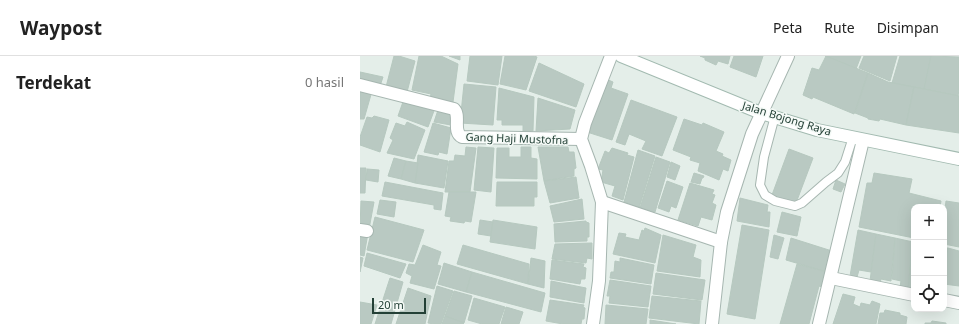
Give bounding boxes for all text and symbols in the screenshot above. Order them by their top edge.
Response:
text: Waypost [20,15,102,41]
text: Peta [773,18,802,37]
text: Rute [824,18,855,37]
text: Disimpan [877,18,939,37]
text: Terdekat [16,71,91,94]
text: 0 hasil [305,73,344,91]
street label: Jalan Bojong Raya [740,97,833,139]
street label: Gang Haji Mustofna [465,129,569,147]
map controls [911,204,947,312]
button: + [911,204,947,240]
button: − [911,240,947,276]
button: locate [911,276,947,312]
scale bar [372,296,426,315]
text: 20 m [378,297,404,312]

